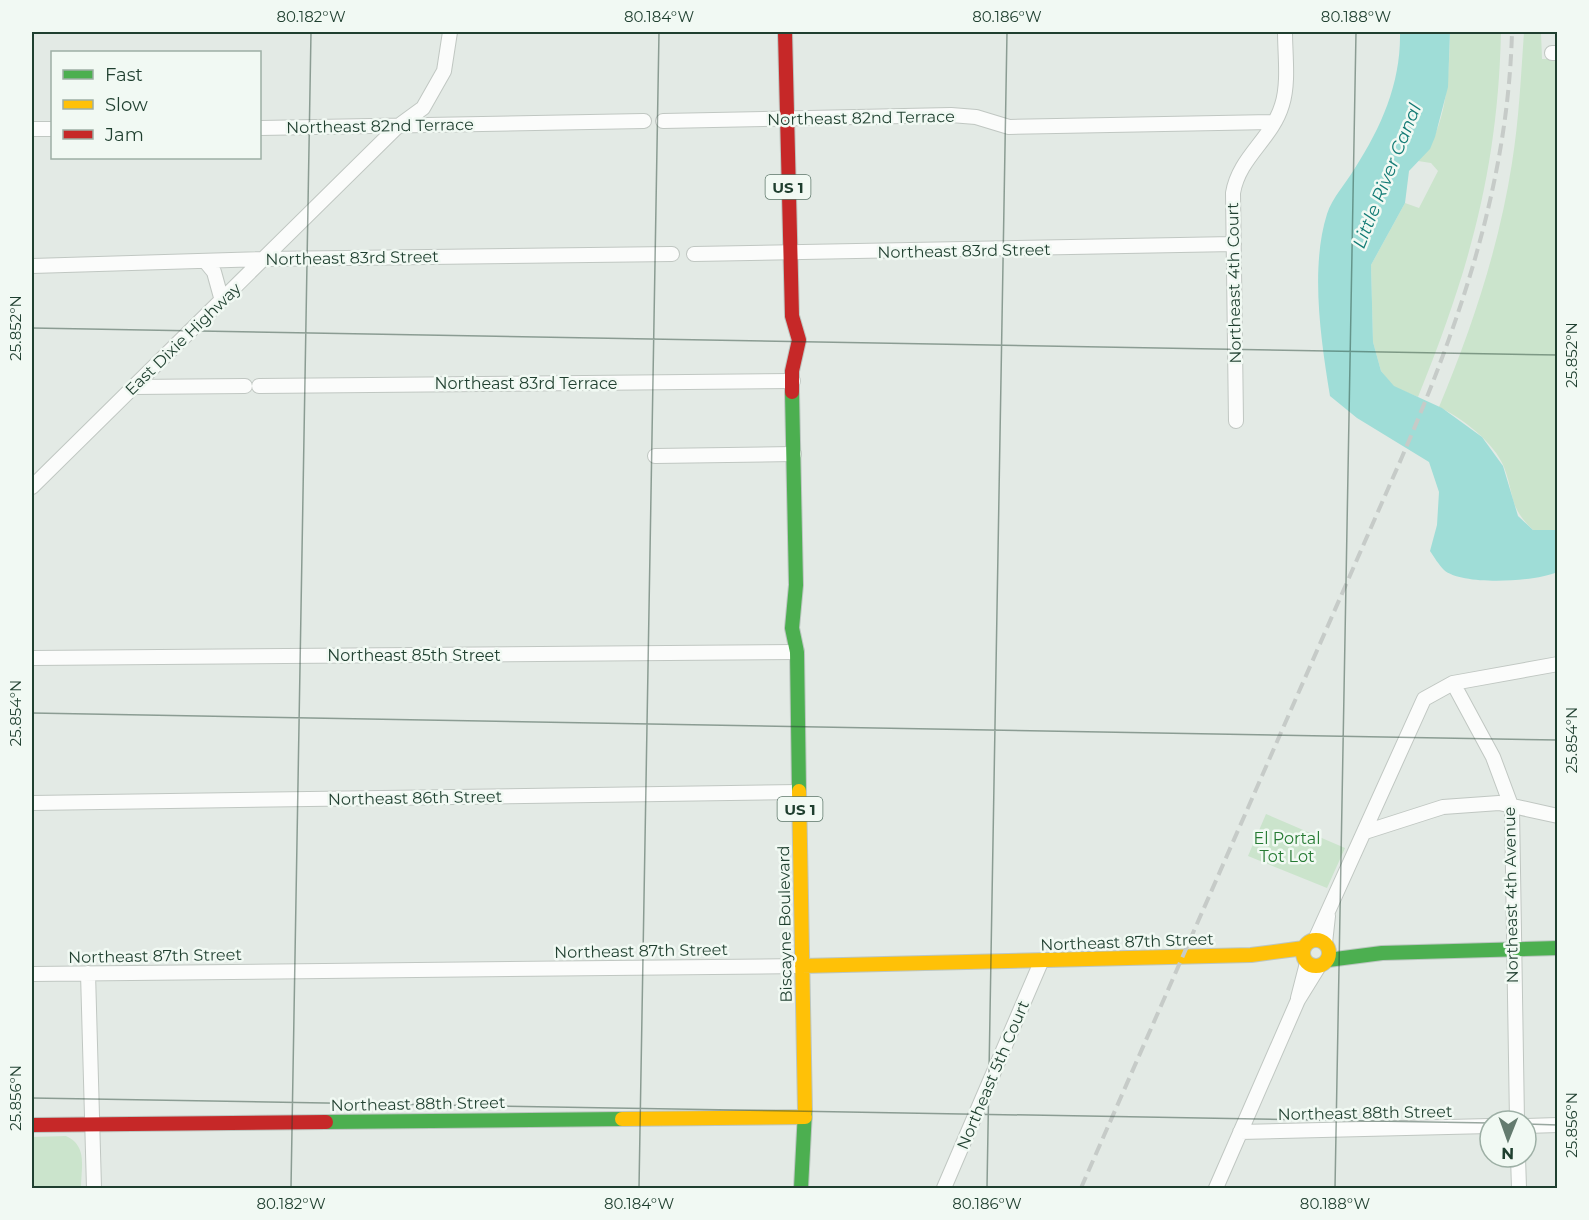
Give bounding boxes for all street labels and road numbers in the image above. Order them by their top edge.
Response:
street label: Northeast 82nd Terrace [767,107,955,129]
street label: Northeast 82nd Terrace [286,115,474,137]
road number: US 1 [766,175,810,199]
street label: Northeast 4th Court [1223,202,1245,364]
street label: Northeast 83rd Street [877,240,1051,262]
street label: Northeast 83rd Street [265,247,439,269]
street label: East Dixie Highway [121,279,245,399]
street label: Northeast 83rd Terrace [435,374,617,393]
street label: Northeast 85th Street [327,646,501,665]
street label: Northeast 86th Street [328,787,503,809]
road number: US 1 [778,797,822,821]
street label: Northeast 4th Avenue [1500,806,1522,984]
street label: Biscayne Boulevard [774,845,796,1003]
street label: Northeast 87th Street [1040,929,1215,955]
street label: Northeast 87th Street [554,940,728,962]
street label: Northeast 87th Street [68,945,242,967]
street label: Northeast 5th Court [953,997,1033,1152]
street label: Northeast 88th Street [331,1093,506,1115]
street label: Northeast 88th Street [1278,1102,1453,1124]

